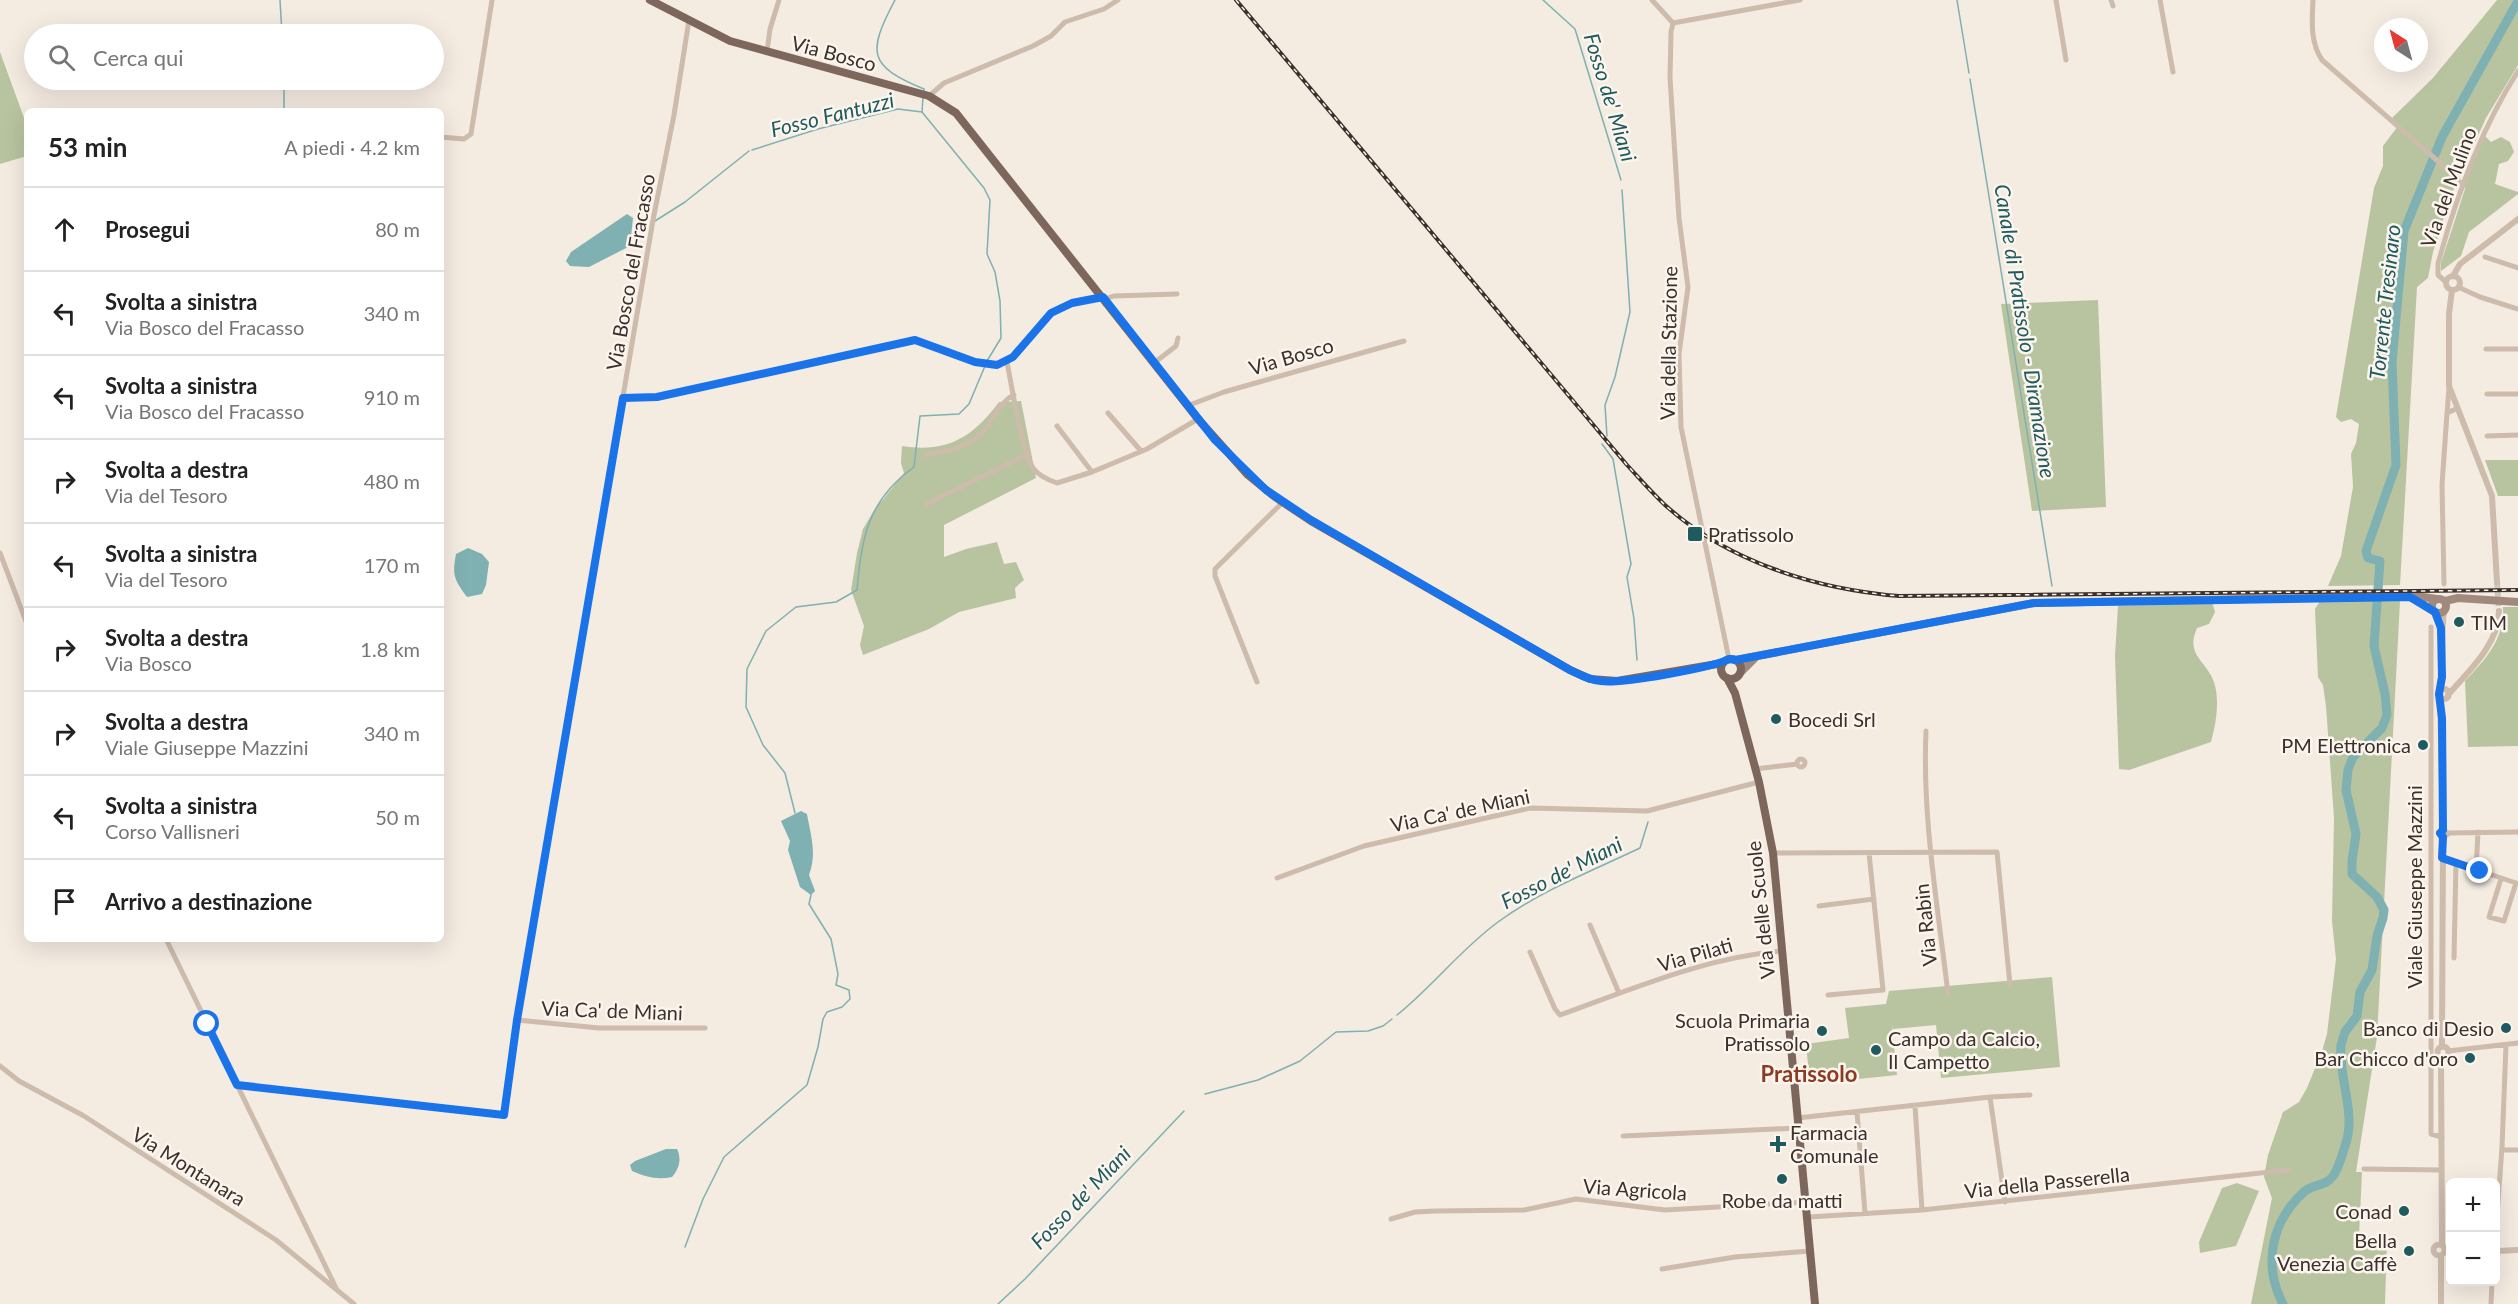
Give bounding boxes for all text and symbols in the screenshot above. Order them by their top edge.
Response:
north arrow [2374,18,2428,72]
search box [24,24,444,90]
street label: Via Bosco [789,30,879,76]
water label: Fosso de' Miani [1580,30,1642,164]
icon: search [45,41,78,74]
text: Cerca qui [93,44,184,71]
water label: Fosso Fantuzzi [768,87,897,141]
street label: Via del Mulino [2415,123,2481,251]
text: 53 min [48,131,128,163]
text: A piedi · 4.2 km [284,135,420,159]
street label: Via Bosco del Fracasso [601,172,659,372]
water label: Canale di Pratissolo - Diramazione [1990,182,2062,480]
icon: ahead [48,213,81,246]
text: Prosegui [105,216,190,243]
text: 80 m [375,217,420,241]
water label: Torrente Tresinaro [2363,223,2405,381]
street label: Via della Stazione [1655,266,1681,420]
text: Svolta a sinistra [105,288,257,315]
icon: left [48,297,81,330]
text: 340 m [364,301,420,325]
text: Via Bosco del Fracasso [105,315,304,339]
street label: Via Bosco [1246,332,1336,380]
text: Svolta a sinistra [105,372,257,399]
icon: left [48,381,81,414]
text: 910 m [364,385,420,409]
text: Via Bosco del Fracasso [105,399,304,423]
text: Svolta a destra [105,456,248,483]
icon: right [48,465,81,498]
text: 480 m [364,469,420,493]
text: Via del Tesoro [105,483,228,507]
place label: Pratissolo [1708,522,1794,546]
marker: Pratissolo [1686,525,1704,543]
text: Svolta a sinistra [105,540,257,567]
icon: left [48,549,81,582]
text: 170 m [364,553,420,577]
text: Via del Tesoro [105,567,228,591]
place label: TIM [2471,610,2507,634]
marker: TIM [2452,615,2466,629]
text: Svolta a destra [105,624,248,651]
icon: right [48,633,81,666]
text: 1.8 km [360,637,420,661]
text: Via Bosco [105,651,192,675]
place label: Bocedi Srl [1788,707,1876,731]
text: Svolta a destra [105,708,248,735]
marker: Bocedi Srl [1769,712,1783,726]
icon: right [48,717,81,750]
text: 340 m [364,721,420,745]
place label: PM Elettronica [2281,733,2411,757]
text: Viale Giuseppe Mazzini [105,735,309,759]
marker: PM Elettronica [2416,738,2430,752]
street label: Via Ca' de Miani [1388,784,1532,836]
street label: Viale Giuseppe Mazzini [2402,785,2426,989]
text: Svolta a sinistra [105,792,257,819]
icon: left [48,801,81,834]
text: 50 m [375,805,420,829]
text: Corso Vallisneri [105,819,240,843]
water label: Fosso de' Miani [1496,831,1626,913]
street label: Via delle Scuole [1741,840,1779,980]
route end [2466,857,2492,883]
street label: Via Rabin [1909,883,1941,967]
icon: arrive [48,885,81,918]
text: Arrivo a destinazione [105,888,312,915]
street label: Via Pilati [1655,932,1735,976]
street label: Via Ca' de Miani [541,996,683,1024]
place label: Scuola Primaria Pratissolo [1675,1008,1810,1055]
route start [193,1010,219,1036]
place label: Banco di Desio [2363,1016,2494,1040]
marker: Banco di Desio [2499,1021,2513,1035]
marker: Scuola Primaria Pratissolo [1815,1024,1829,1038]
place label: Campo da Calcio, Il Campetto [1888,1026,2040,1073]
marker: Campo da Calcio, Il Campetto [1869,1043,1883,1057]
place label: Bar Chicco d'oro [2314,1046,2458,1070]
marker: Bar Chicco d'oro [2463,1051,2477,1065]
district label: Pratissolo [1761,1060,1857,1087]
place label: Farmacia Comunale [1790,1120,1878,1167]
street label: Via Montanara [128,1122,250,1210]
marker: Farmacia Comunale [1771,1137,1785,1151]
water label: Fosso de' Miani [1025,1140,1135,1254]
street label: Via della Passerella [1963,1161,2131,1203]
marker: Robe da matti [1775,1172,1789,1186]
street label: Via Agricola [1582,1173,1688,1205]
map controls [2446,1178,2500,1286]
button: + [2446,1178,2500,1232]
place label: Robe da matti [1721,1188,1843,1212]
place label: Conad [2335,1199,2392,1223]
marker: Conad [2397,1204,2411,1218]
place label: Bella Venezia Caffè [2277,1228,2397,1275]
button: − [2446,1232,2500,1286]
marker: Bella Venezia Caffè [2402,1244,2416,1258]

